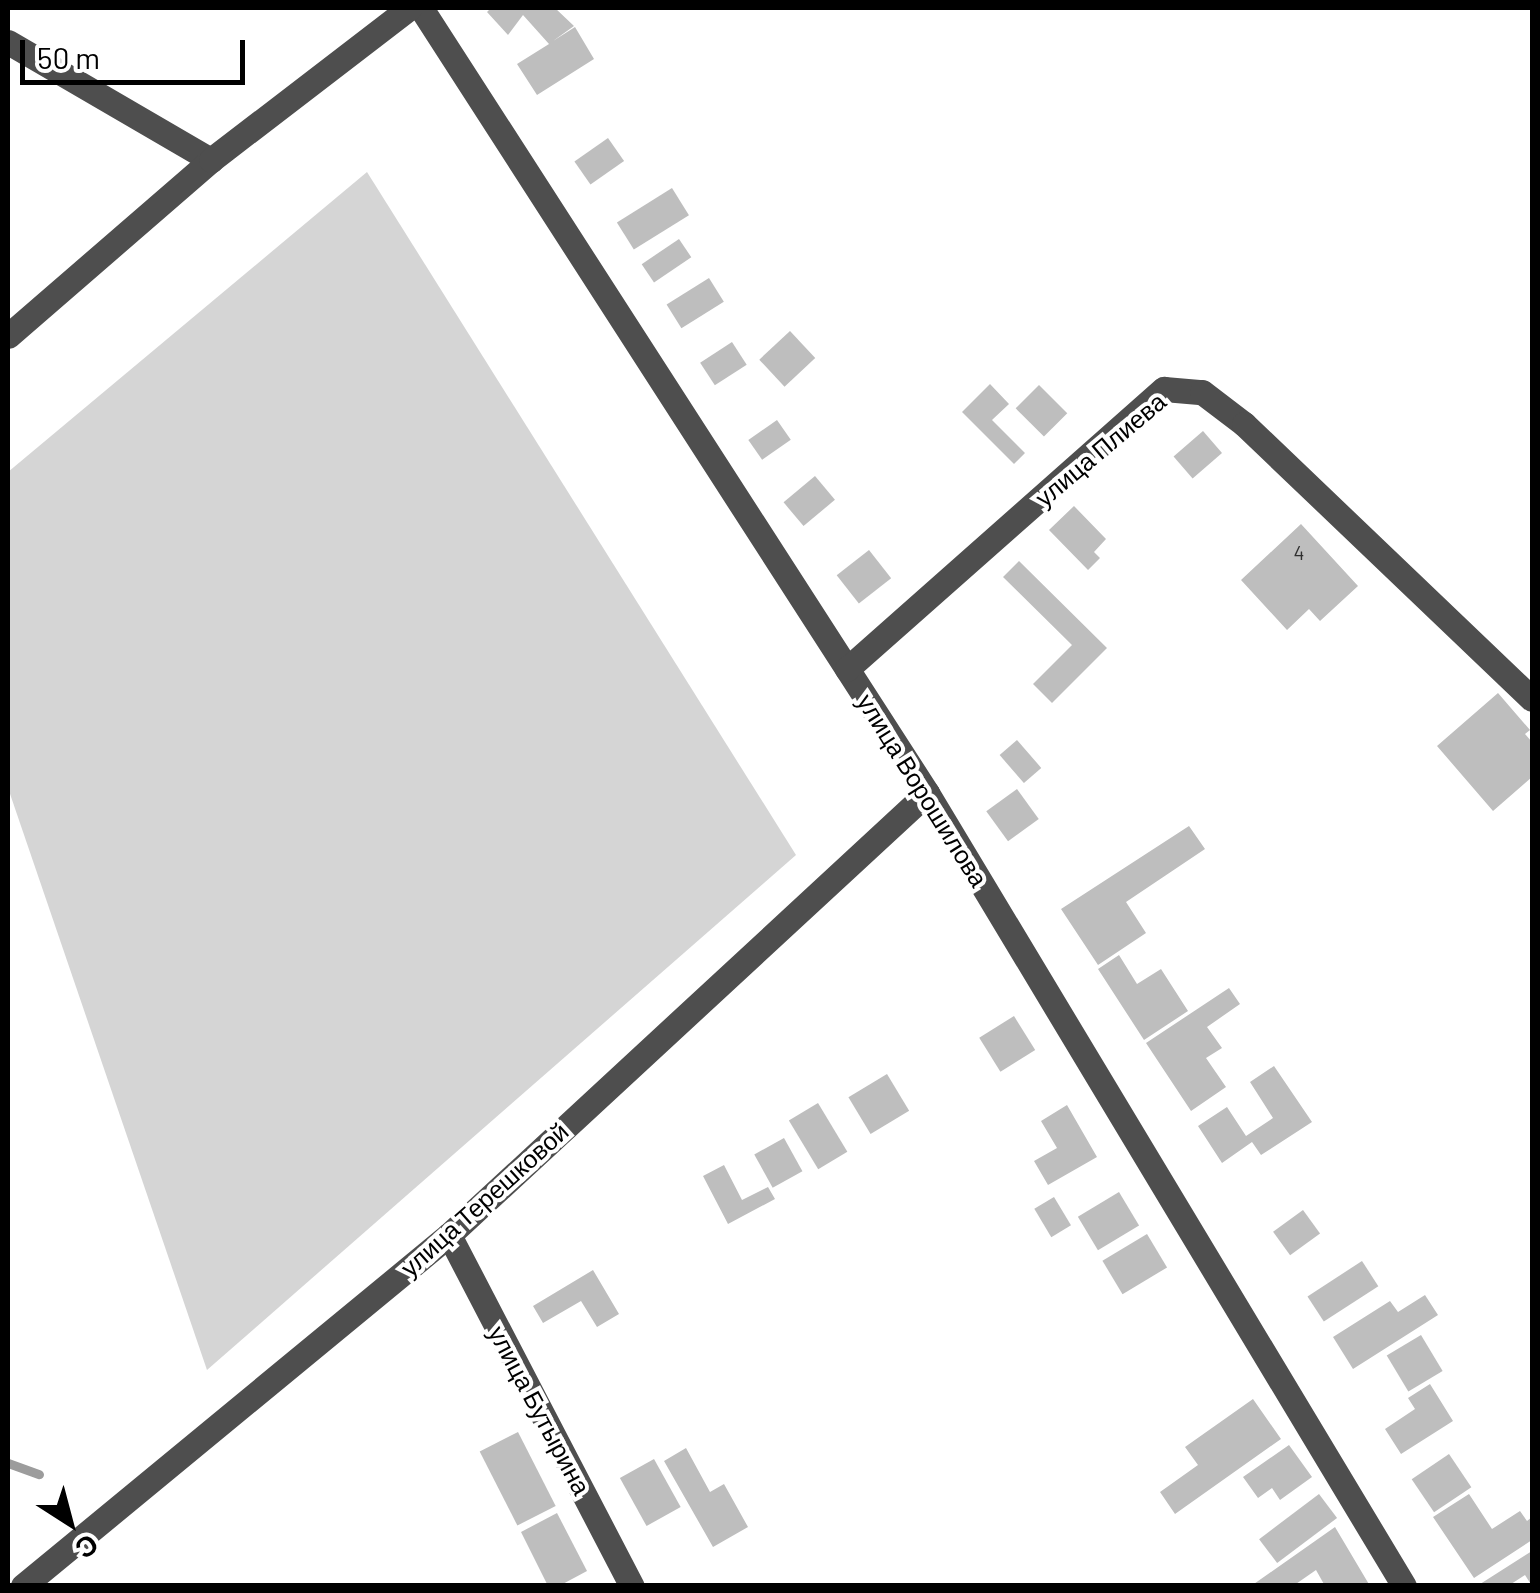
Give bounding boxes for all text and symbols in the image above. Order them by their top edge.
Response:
scale bar [25,20,250,82]
text: 50 m [37,39,100,75]
street label: улица Плиева [1029,386,1171,512]
house number: 4 [1293,540,1305,564]
street label: улица Ворошилова [852,688,994,892]
street label: улица Терешковой [394,1116,574,1282]
street label: улица Бутырина [483,1320,597,1500]
north arrow [20,1473,120,1573]
text: С [69,1528,106,1567]

